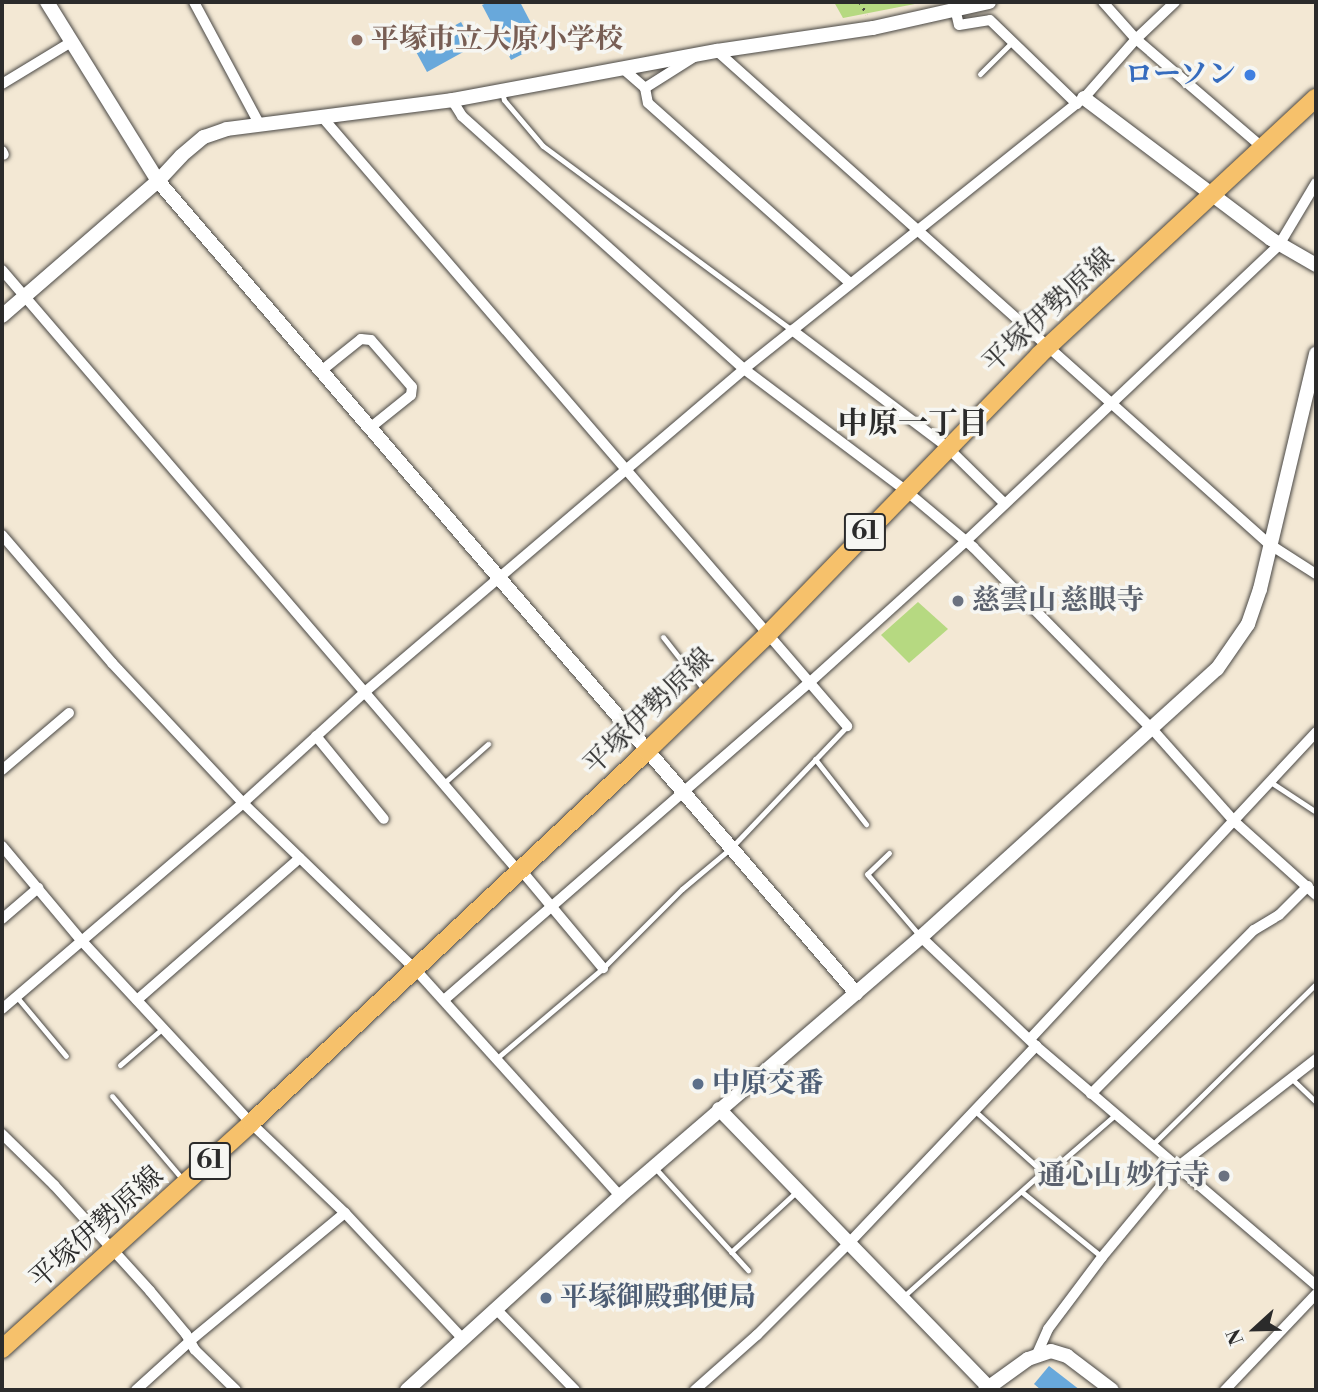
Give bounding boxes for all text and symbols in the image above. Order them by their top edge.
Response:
place label: 平塚市立大原小学校 [371,23,623,57]
marker: 平塚市立大原小学校 [349,32,365,48]
place label: ローソン [1124,58,1236,92]
marker: ローソン [1242,67,1258,83]
street label: 平塚伊勢原線 [976,241,1122,381]
district label: 中原一丁目 [838,406,988,442]
road number: 61 [842,510,888,554]
place label: 慈雲山 慈眼寺 [972,584,1144,618]
marker: 慈雲山 慈眼寺 [950,593,966,609]
street label: 平塚伊勢原線 [577,642,721,782]
place label: 中原交番 [712,1067,824,1101]
marker: 中原交番 [690,1076,706,1092]
road number: 61 [187,1138,233,1184]
street label: 平塚伊勢原線 [23,1159,171,1297]
place label: 通心山 妙行寺 [1038,1159,1210,1193]
marker: 通心山 妙行寺 [1216,1168,1232,1184]
place label: 平塚御殿郵便局 [560,1281,756,1315]
marker: 平塚御殿郵便局 [538,1290,554,1306]
north arrow [1220,1294,1290,1364]
text: N [1222,1325,1249,1348]

